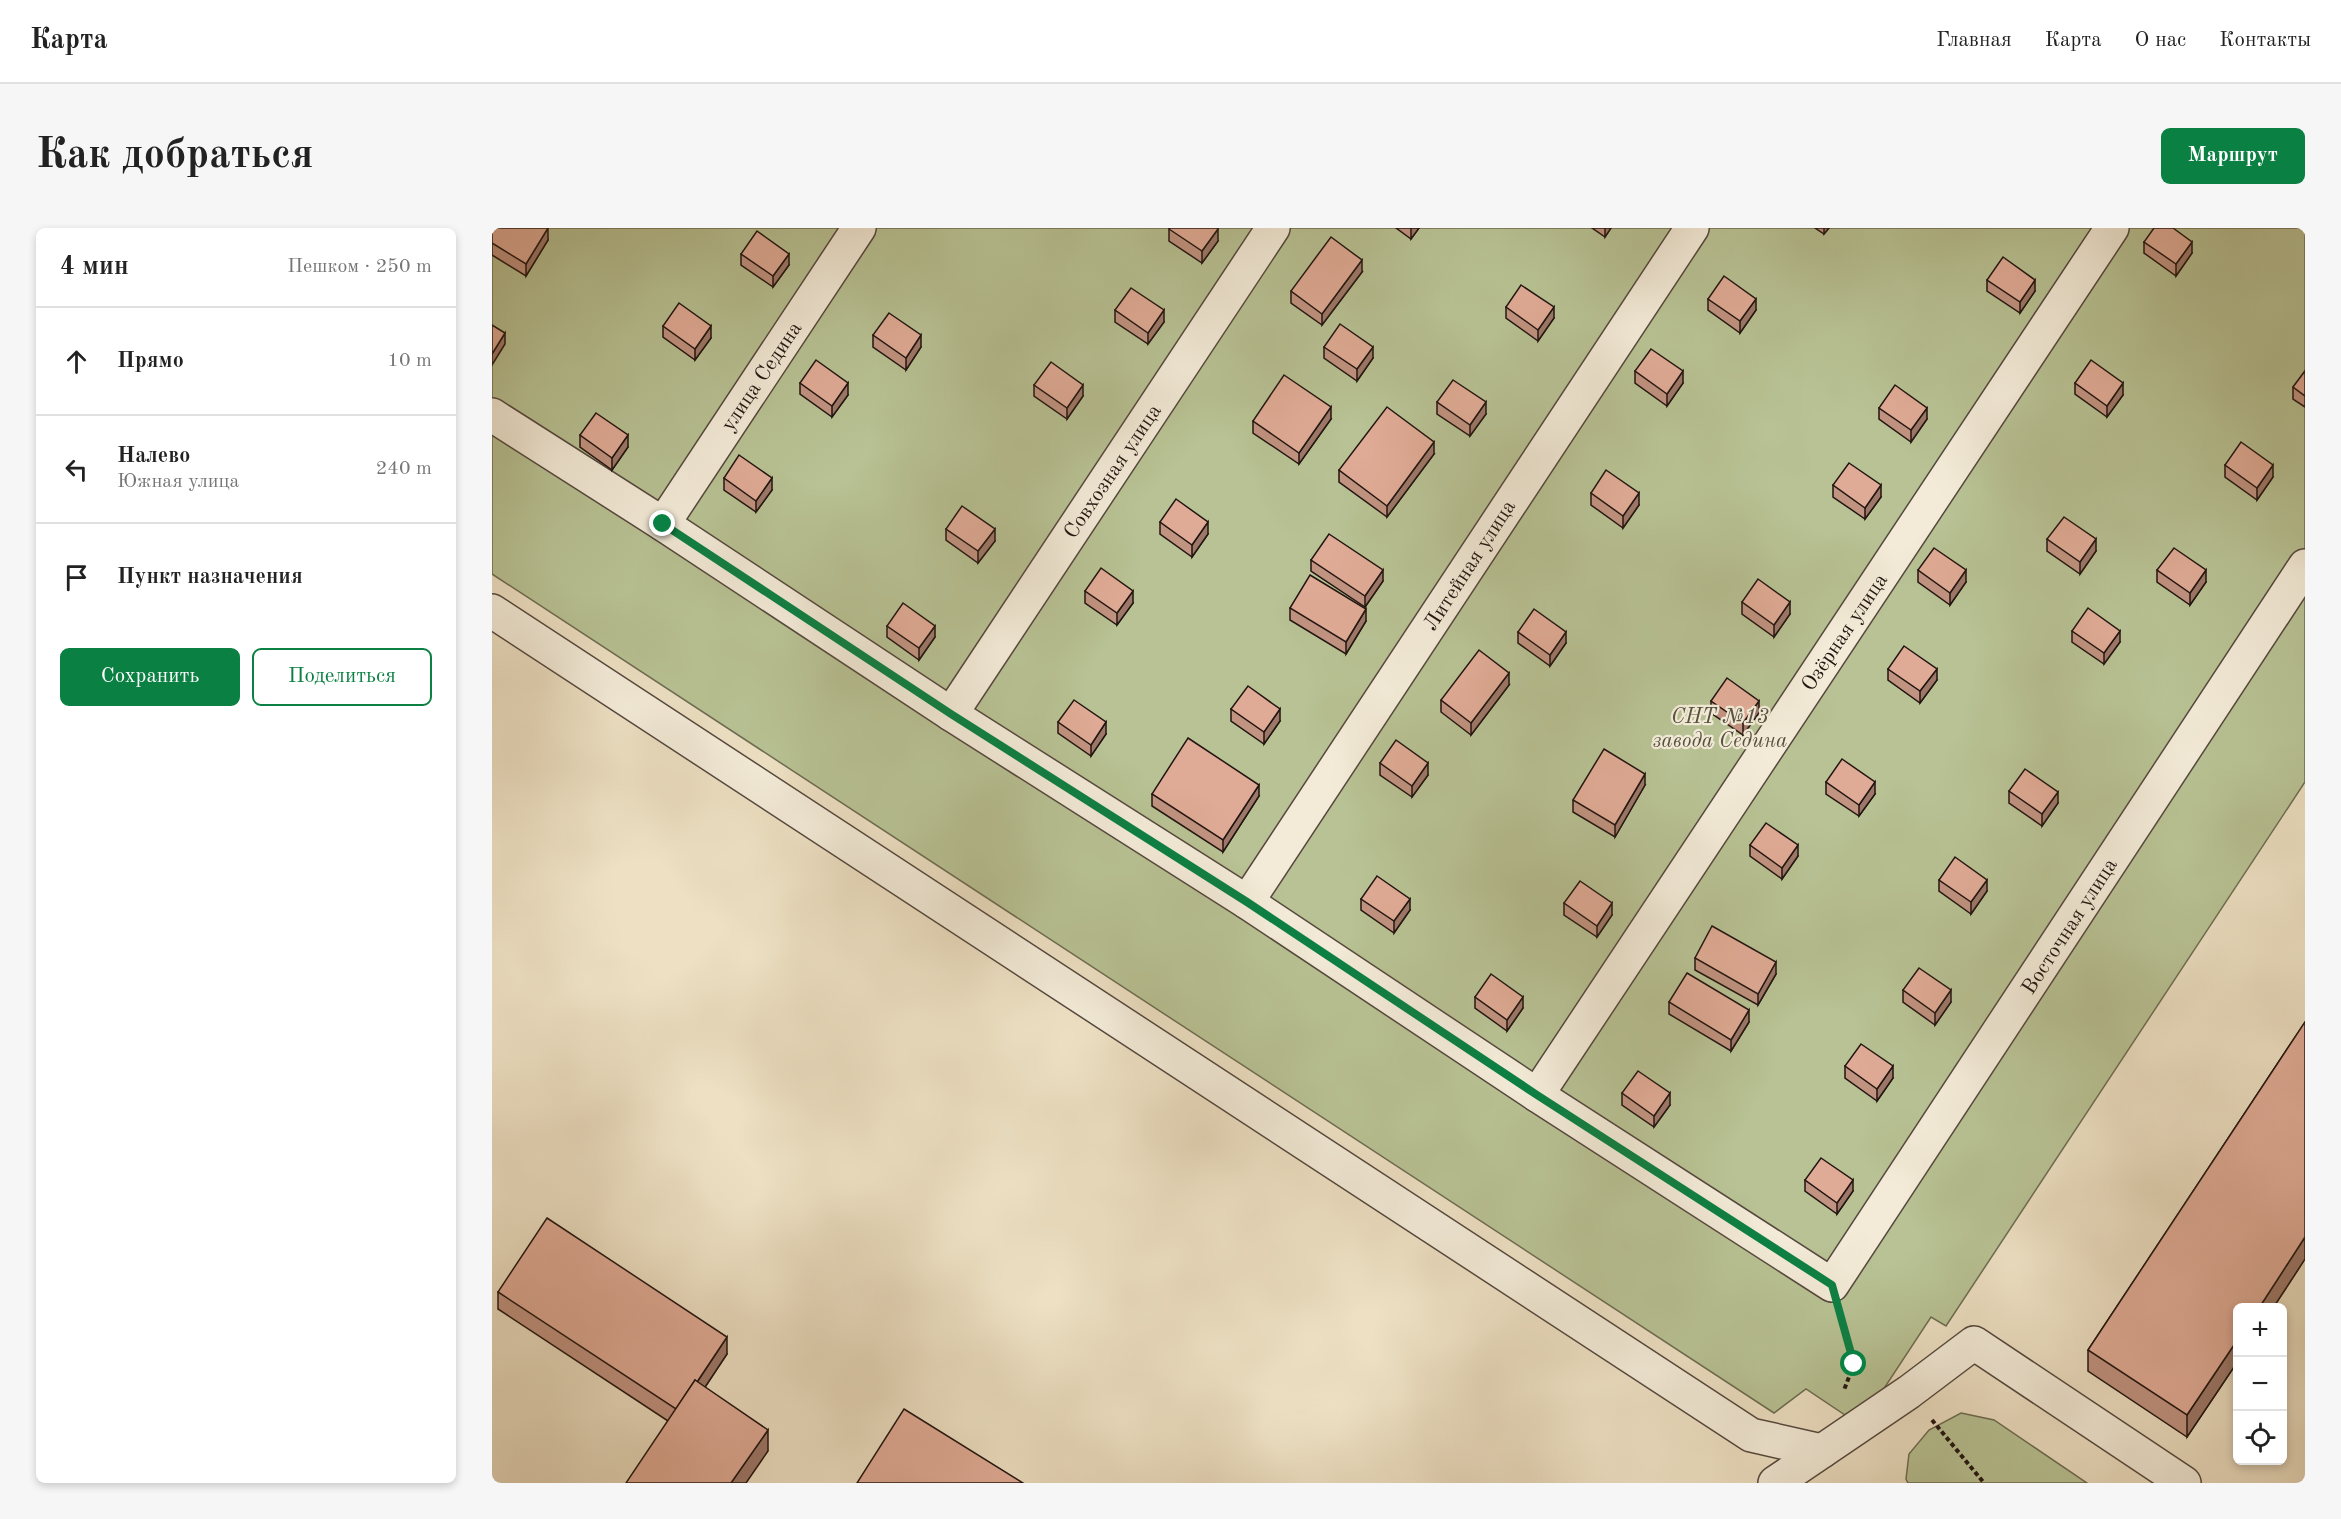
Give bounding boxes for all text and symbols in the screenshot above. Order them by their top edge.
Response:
text: Карта [30,27,108,55]
text: Главная [1936,30,2012,51]
text: Карта [2045,30,2102,51]
text: О нас [2135,30,2186,51]
text: Контакты [2219,30,2311,51]
button: Маршрут [2161,128,2305,184]
text: Как добраться [36,135,313,177]
text: 4 мин [60,254,129,280]
text: Пешком · 250 m [287,257,432,277]
street label: улица Седина [718,318,806,435]
icon: ahead [60,345,93,378]
text: Прямо [117,350,184,372]
text: 10 m [387,351,432,371]
street label: Совхозная улица [1061,401,1166,543]
text: Налево [117,445,190,467]
icon: left [60,453,93,486]
text: 240 m [376,459,432,479]
text: Южная улица [117,472,239,492]
street label: Литейная улица [1420,497,1520,635]
route end [649,510,675,536]
icon: arrive [60,561,93,594]
text: Пункт назначения [117,566,303,588]
street label: Озёрная улица [1798,570,1892,695]
button: Сохранить [60,648,240,706]
button: Поделиться [252,648,432,706]
park label: СНТ №13 завода Седина [1653,707,1787,752]
street label: Восточная улица [2019,855,2122,998]
map controls [2233,1303,2287,1465]
button: + [2233,1303,2287,1357]
route start [1840,1350,1866,1376]
button: − [2233,1357,2287,1411]
button: locate [2233,1411,2287,1465]

